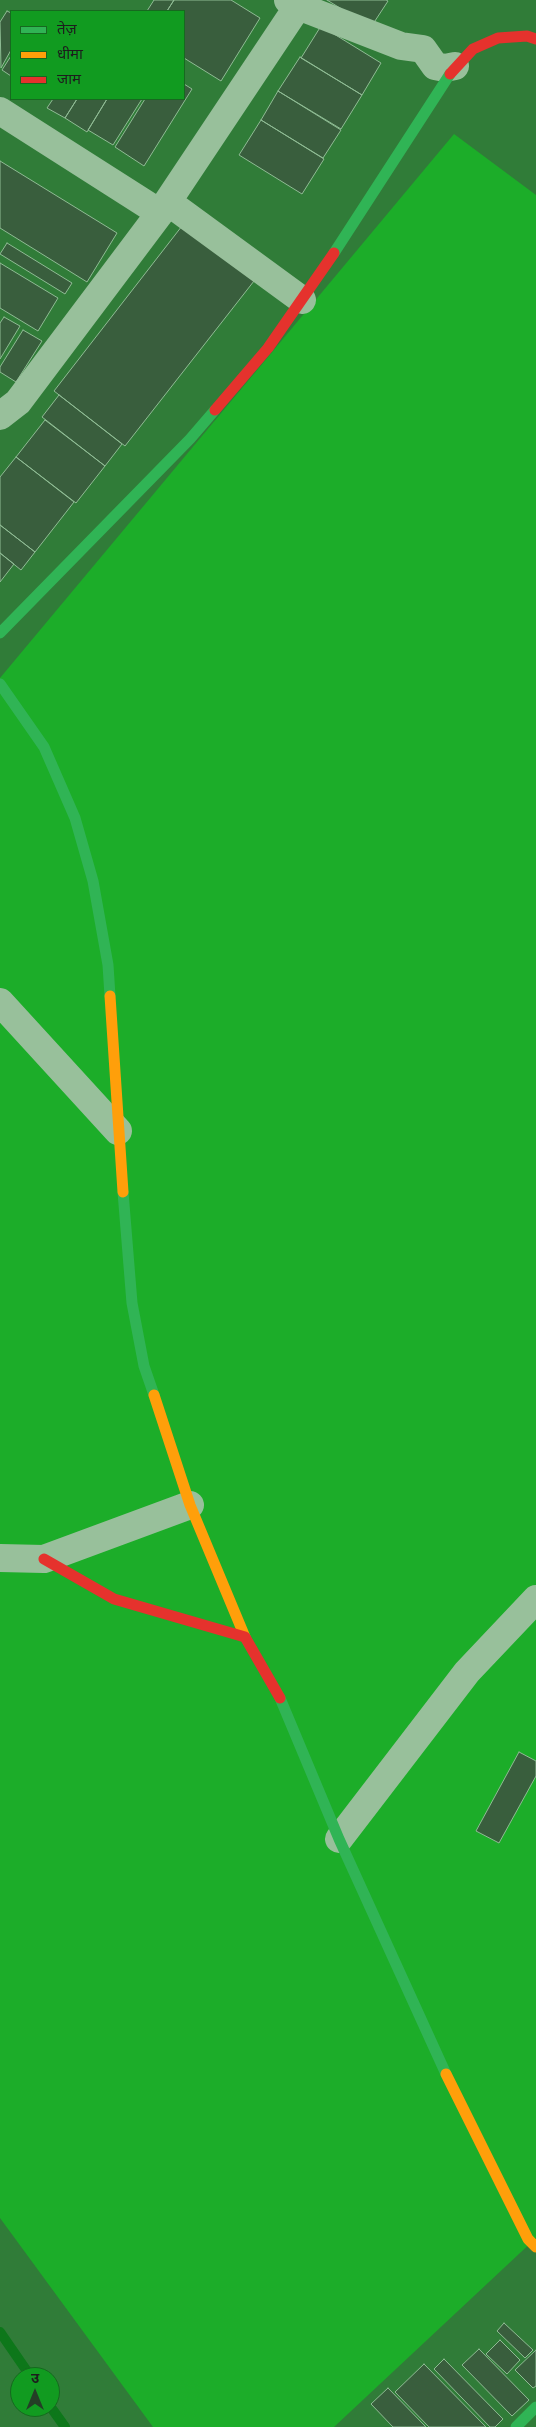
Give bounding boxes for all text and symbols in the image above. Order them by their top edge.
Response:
legend [10,10,185,100]
text: तेज़ [57,19,77,38]
text: धीमा [57,44,83,63]
text: जाम [57,69,81,88]
north arrow [10,2367,60,2417]
text: उ [31,2369,39,2387]

